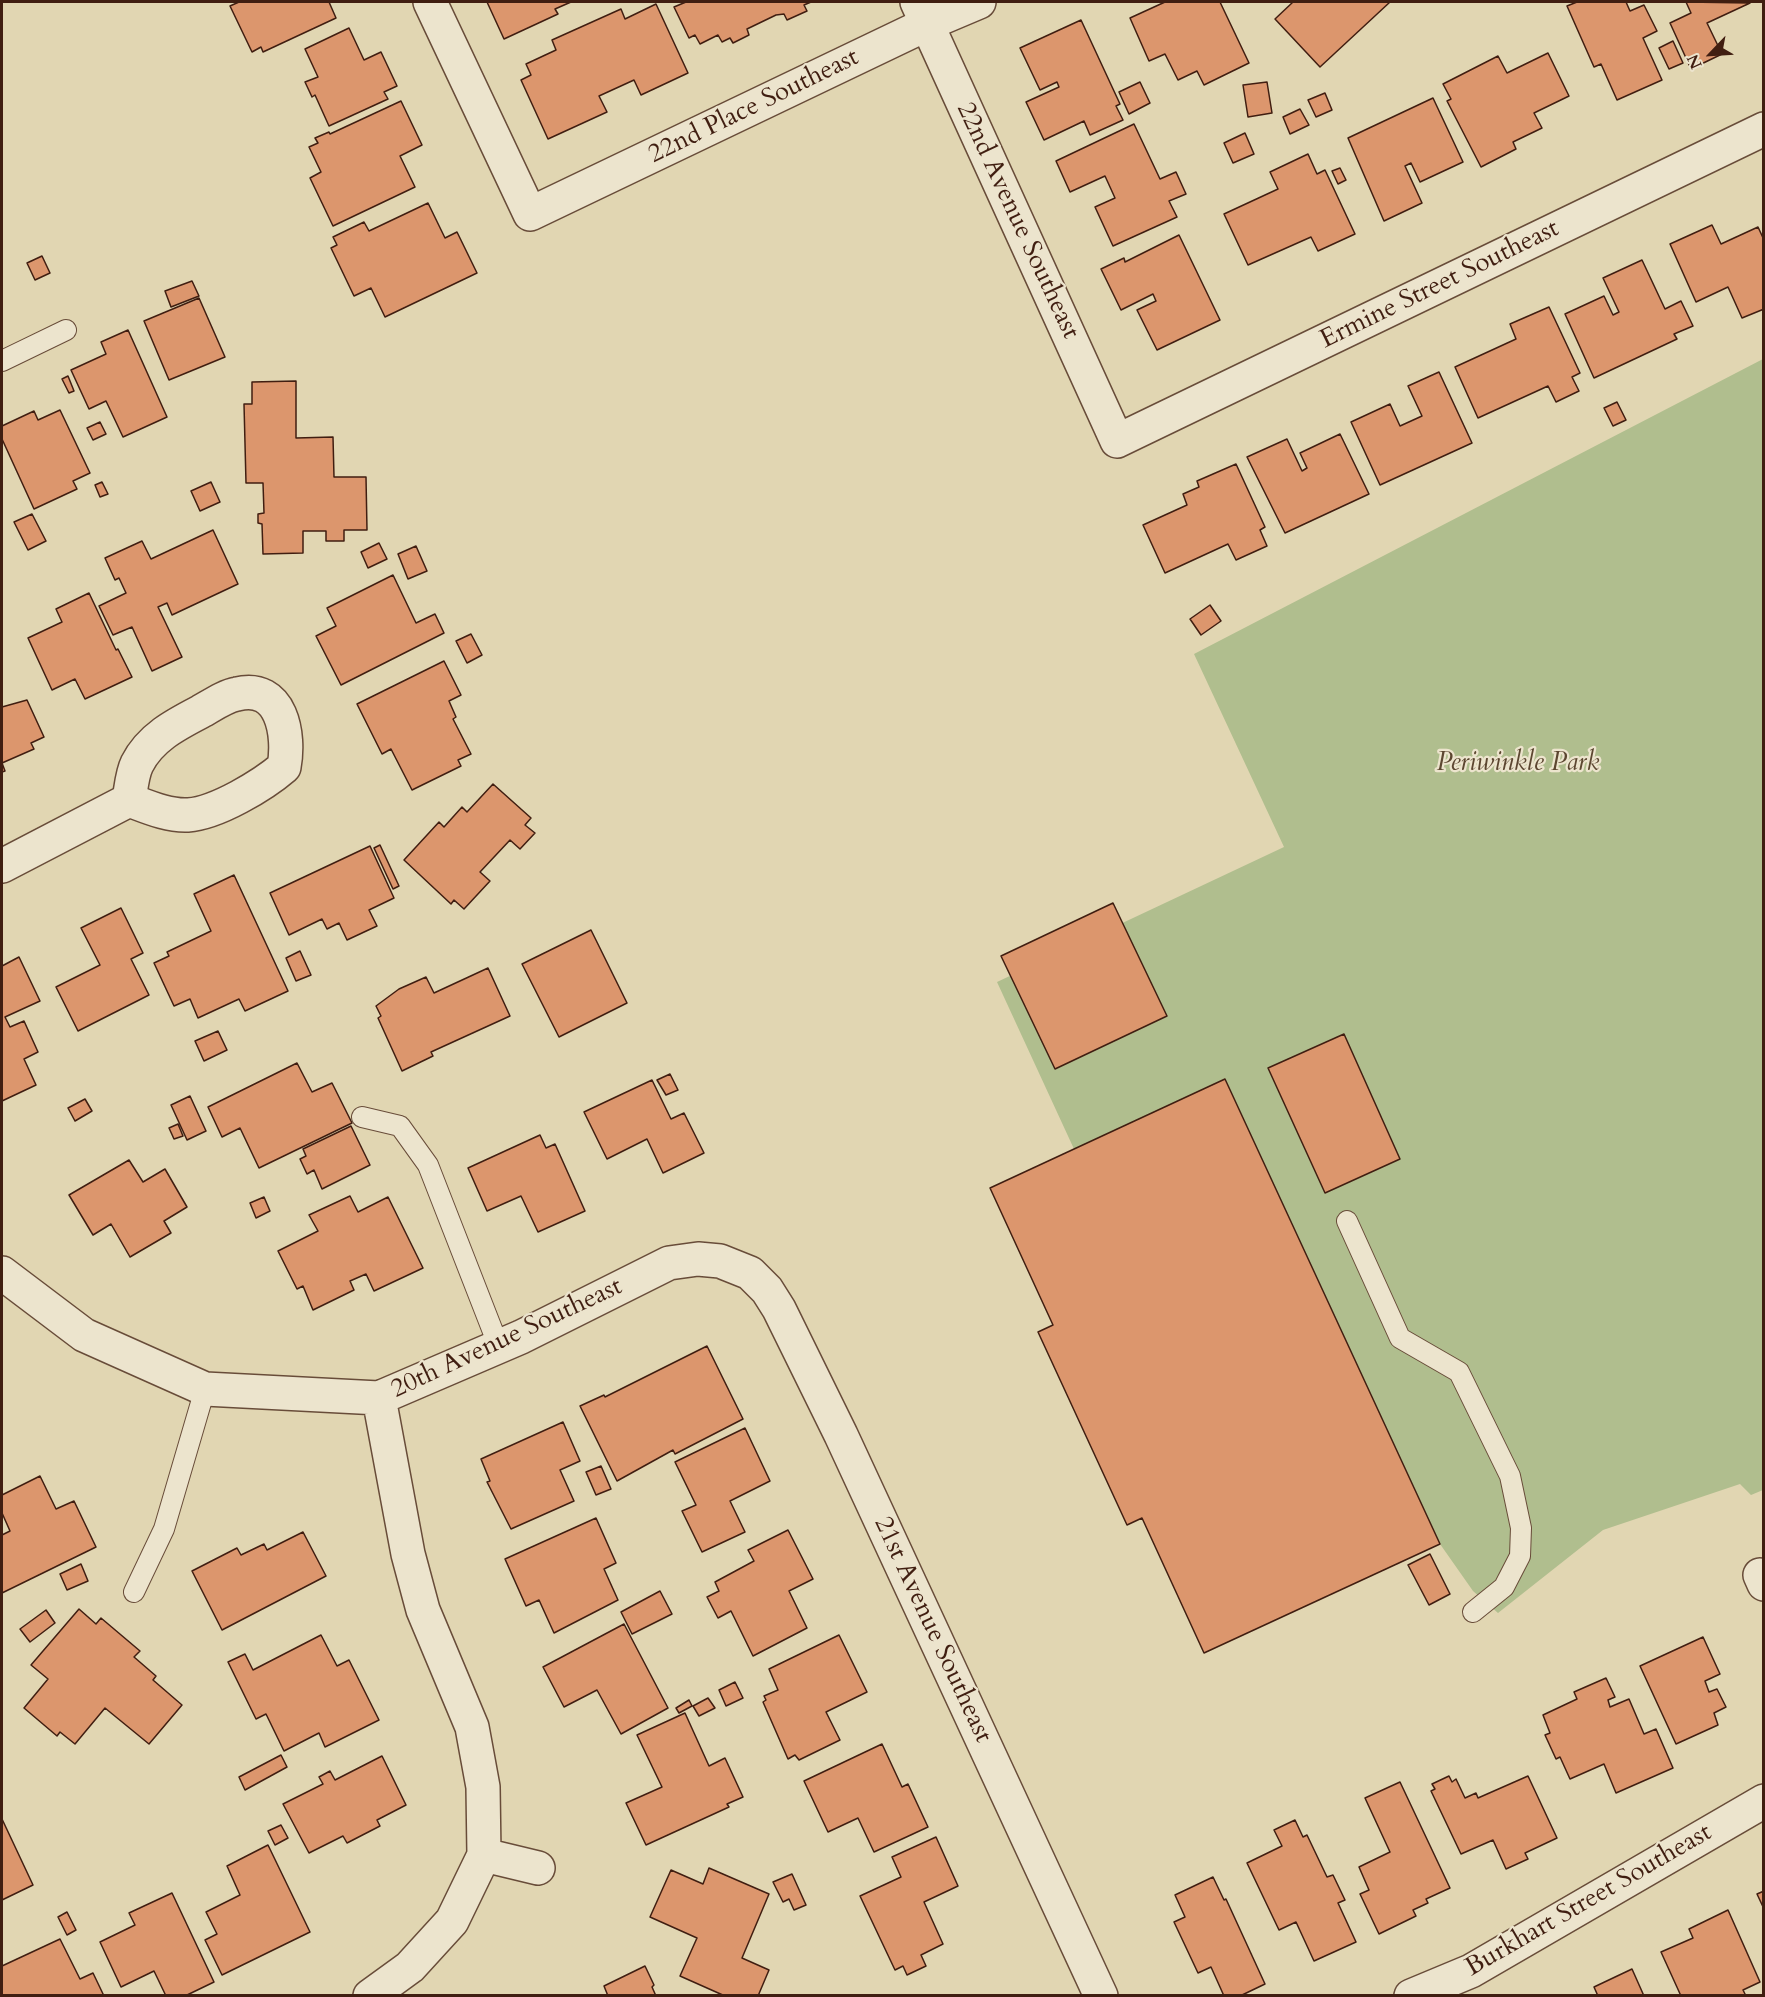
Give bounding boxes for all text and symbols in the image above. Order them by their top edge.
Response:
north arrow [1681,24,1741,84]
street label: 22nd Place Southeast [644,43,864,171]
text: N [1682,51,1708,73]
street label: 22nd Avenue Southeast [948,98,1086,344]
street label: Ermine Street Southeast [1316,214,1564,356]
park label: Periwinkle Park [1437,748,1599,780]
street label: 20th Avenue Southeast [387,1272,627,1406]
street label: 21st Avenue Southeast [866,1512,998,1748]
street label: Burkhart Street Southeast [1460,1818,1718,1984]

